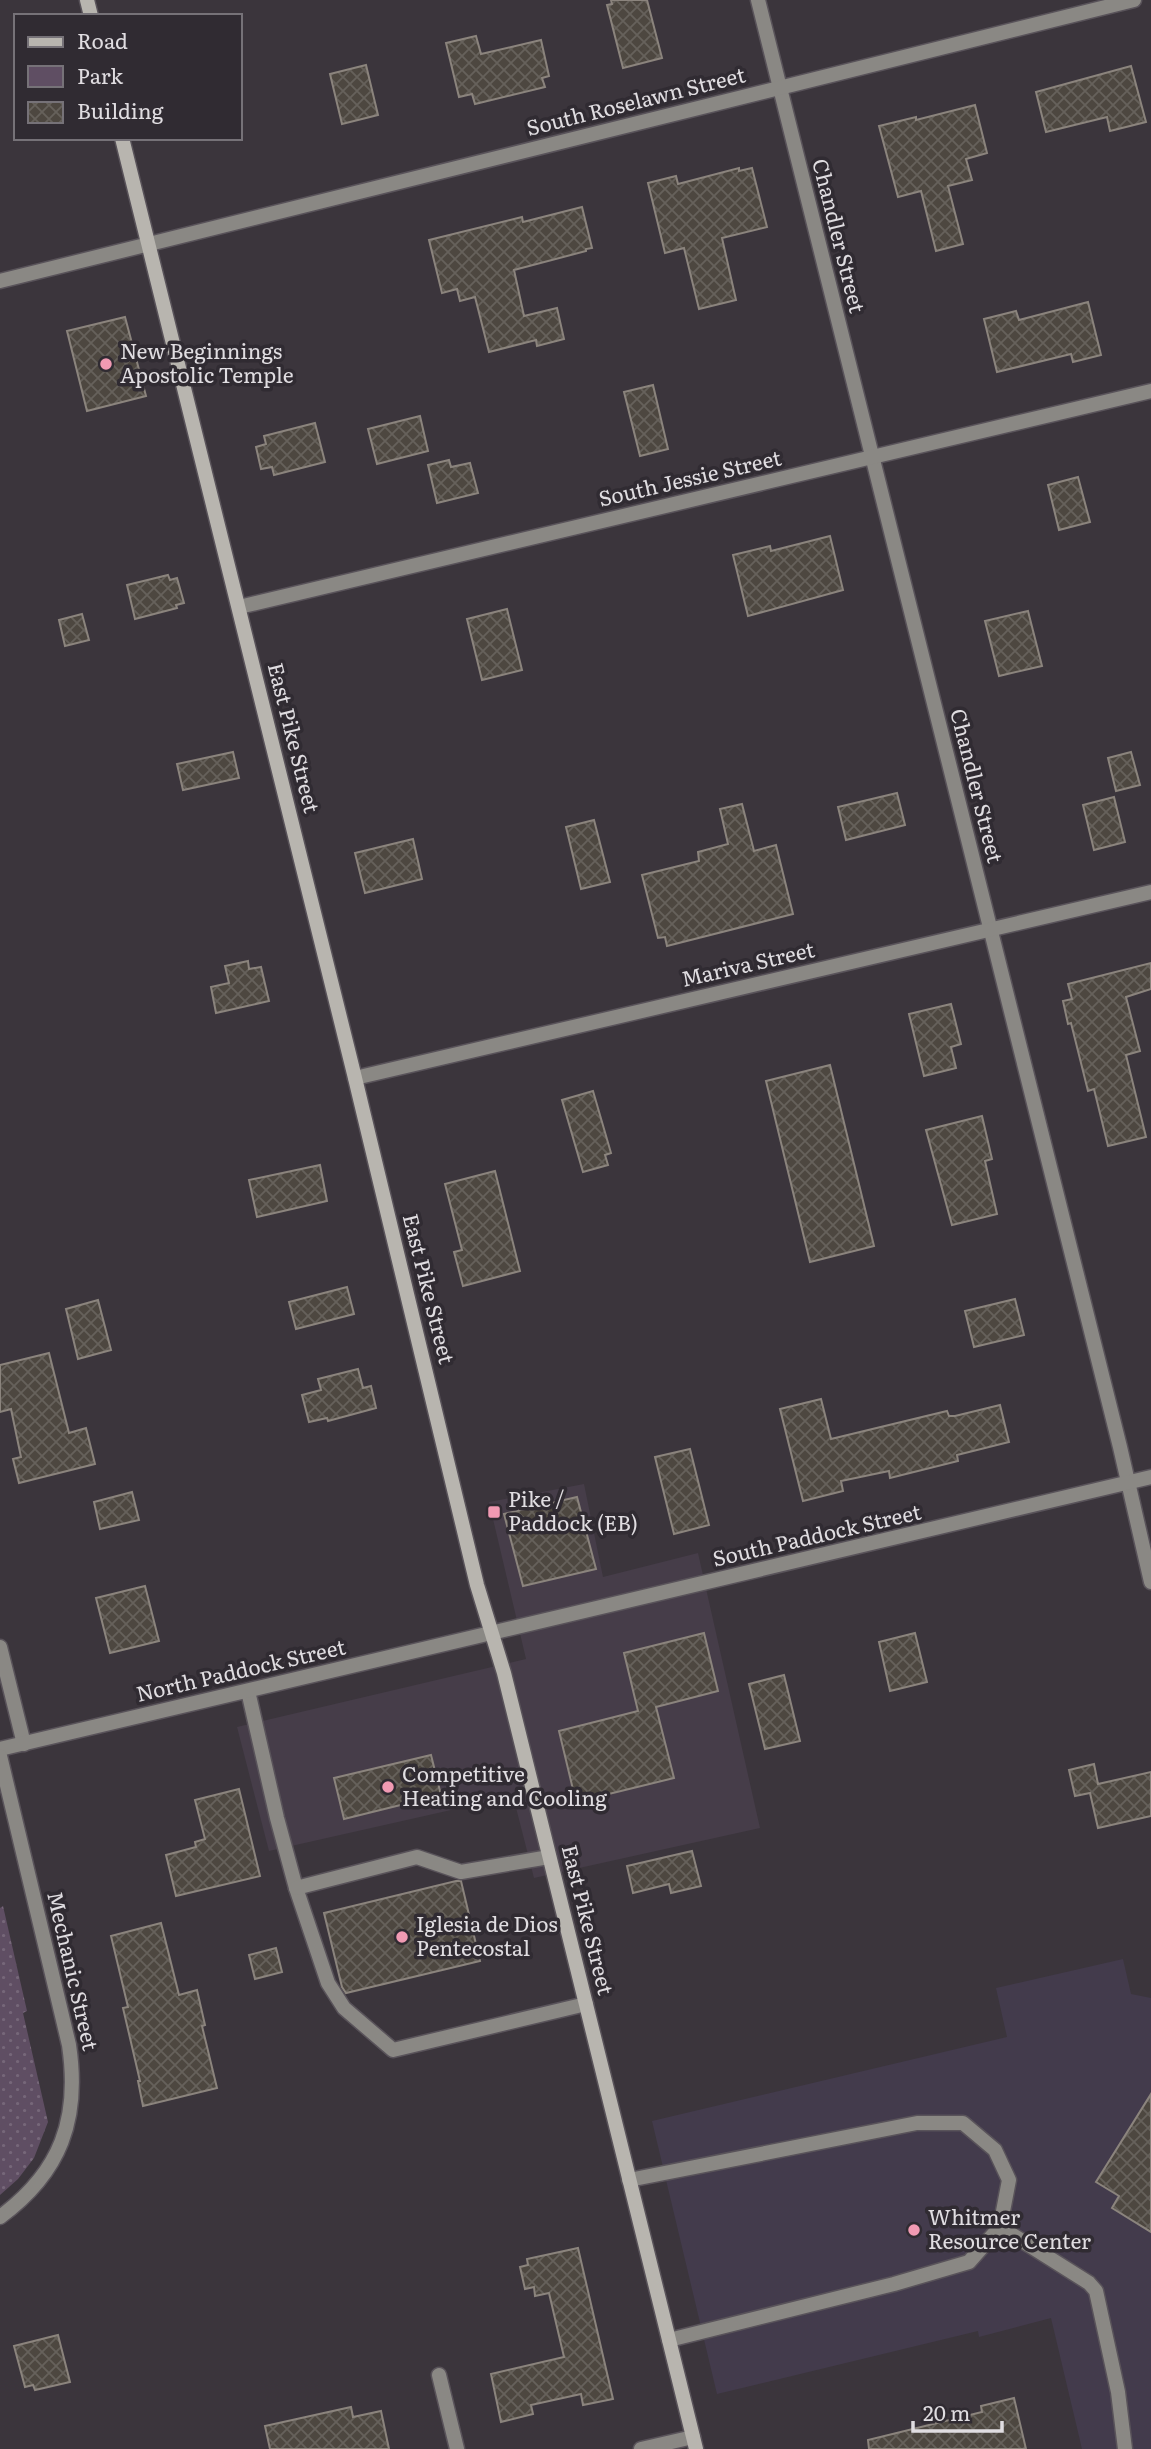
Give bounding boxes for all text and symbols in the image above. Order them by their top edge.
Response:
legend [14,14,242,140]
text: Road [77,24,128,55]
street label: South Roselawn Street [523,57,749,142]
text: Park [77,59,123,90]
text: Building [77,94,164,125]
street label: Chandler Street [806,155,875,316]
place label: New Beginnings Apostolic Temple [120,334,294,389]
marker: New Beginnings Apostolic Temple [98,356,114,372]
street label: South Jessie Street [595,440,784,513]
street label: East Pike Street [262,659,329,816]
street label: Chandler Street [944,705,1013,866]
street label: Mariva Street [678,932,818,993]
street label: East Pike Street [397,1210,464,1367]
place label: Pike / Paddock (EB) [508,1482,638,1537]
street label: South Paddock Street [709,1494,924,1573]
marker: Pike / Paddock (EB) [486,1504,502,1520]
street label: North Paddock Street [133,1629,349,1708]
place label: Competitive Heating and Cooling [402,1757,607,1812]
marker: Competitive Heating and Cooling [380,1779,396,1795]
street label: East Pike Street [556,1841,623,1998]
street label: Mechanic Street [41,1888,108,2054]
place label: Iglesia de Dios Pentecostal [416,1907,558,1962]
marker: Iglesia de Dios Pentecostal [394,1929,410,1945]
place label: Whitmer Resource Center [928,2200,1091,2255]
marker: Whitmer Resource Center [906,2222,922,2238]
scale bar [913,2390,1002,2434]
text: 20 m [923,2396,970,2427]

